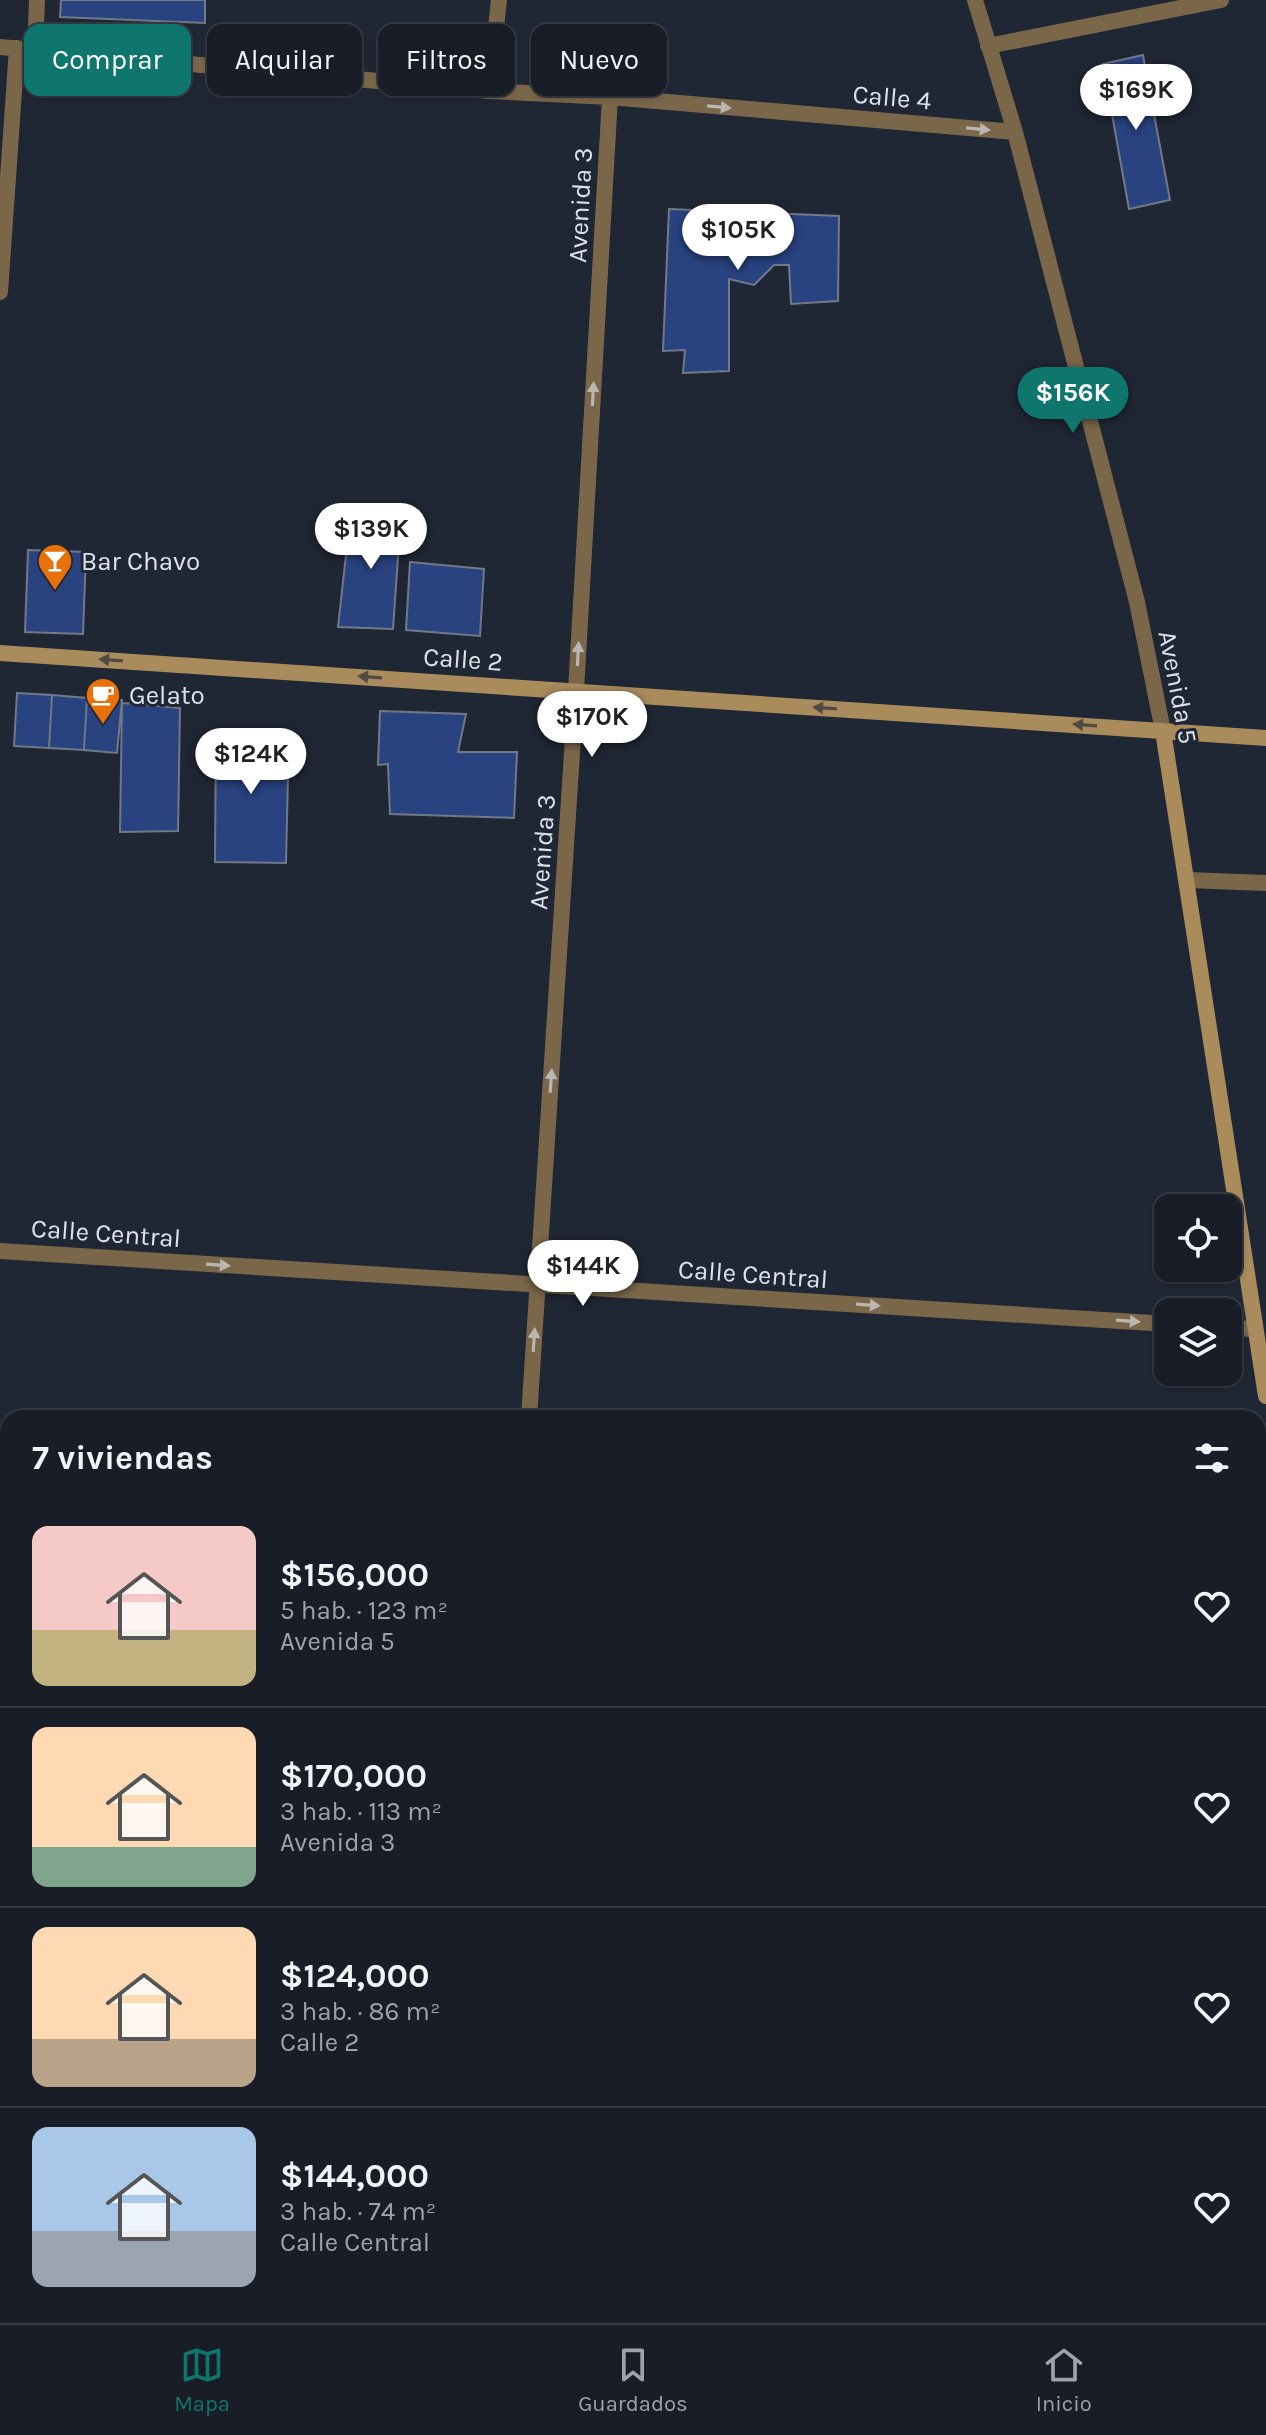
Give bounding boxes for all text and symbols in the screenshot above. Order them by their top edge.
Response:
chip: Comprar [24,24,191,96]
chip: Alquilar [207,24,362,96]
chip: Filtros [378,24,515,96]
chip: Nuevo [531,24,667,96]
pin: $169K [1080,64,1192,132]
text: $169K [1098,74,1174,105]
street label: Calle 4 [851,79,933,116]
one-way arrow [707,101,732,114]
one-way arrow [966,123,991,136]
street label: Avenida 3 [562,147,599,263]
pin: $105K [682,204,794,272]
text: $105K [700,214,776,245]
pin: $156K [1017,367,1129,435]
text: $156K [1035,377,1111,408]
one-way arrow [587,381,600,406]
pin: $139K [315,503,427,571]
text: $139K [333,513,409,544]
bar icon: Bar Chavo [36,542,74,592]
place label: Bar Chavo [81,546,200,577]
street label: Avenida 5 [1151,628,1204,746]
street label: Calle 2 [422,641,504,678]
one-way arrow [572,641,585,666]
one-way arrow [98,653,123,666]
one-way arrow [357,670,382,683]
cafe icon: Gelato [84,676,122,726]
place label: Gelato [129,680,205,711]
pin: $170K [536,691,648,759]
text: $170K [555,701,629,732]
one-way arrow [812,701,837,714]
one-way arrow [1072,718,1097,731]
pin: $124K [195,728,307,796]
text: $124K [213,738,289,769]
street label: Avenida 3 [523,793,562,911]
one-way arrow [545,1068,558,1093]
map controls [1154,1194,1242,1386]
button: locate [1154,1194,1242,1282]
street label: Calle Central [30,1213,182,1254]
pin: $144K [527,1240,639,1308]
text: $144K [545,1250,621,1281]
street label: Calle Central [677,1254,829,1295]
one-way arrow [206,1258,231,1271]
button: layers [1154,1298,1242,1386]
one-way arrow [856,1299,881,1312]
one-way arrow [1116,1315,1141,1328]
one-way arrow [528,1327,541,1352]
icon: filters [1190,1436,1234,1480]
text: 7 viviendas [32,1438,213,1478]
text: $156,000 [280,1555,429,1595]
icon: home [96,1558,192,1654]
icon: heart [1190,1584,1234,1628]
text: 5 hab. · 123 m² [280,1595,448,1626]
text: Avenida 5 [280,1626,395,1657]
text: $170,000 [280,1756,427,1796]
icon: home [96,1759,192,1855]
icon: heart [1190,1785,1234,1829]
text: 3 hab. · 113 m² [280,1796,442,1827]
text: Avenida 3 [280,1827,395,1858]
text: $124,000 [280,1956,429,1996]
icon: home [96,1959,192,2055]
icon: heart [1190,1985,1234,2029]
text: 3 hab. · 86 m² [280,1996,440,2027]
text: Calle 2 [280,2027,359,2058]
text: $144,000 [280,2156,429,2196]
icon: home [96,2159,192,2255]
icon: heart [1190,2185,1234,2229]
text: 3 hab. · 74 m² [280,2196,436,2227]
text: Calle Central [280,2227,430,2258]
tab: Mapa [174,2343,230,2417]
tab: Guardados [578,2343,688,2417]
tab: Inicio [1036,2343,1092,2417]

